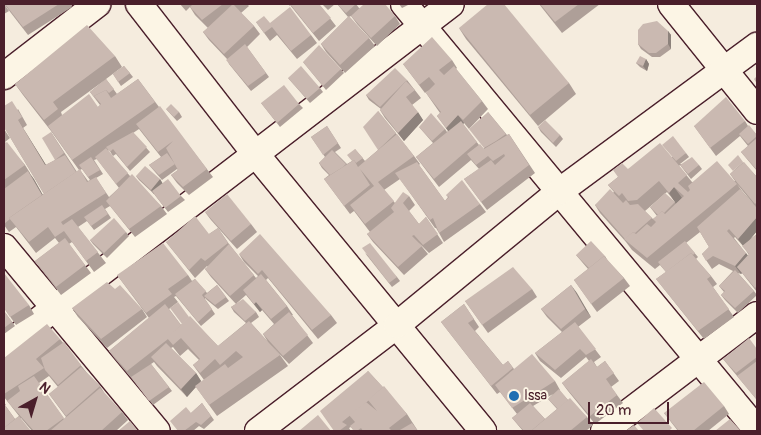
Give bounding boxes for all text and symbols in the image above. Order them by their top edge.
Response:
north arrow [10,375,60,425]
text: N [36,378,54,398]
place label: Issa [524,388,547,404]
marker: Issa [508,390,520,402]
scale bar [591,392,672,424]
text: 20 m [596,401,631,420]

